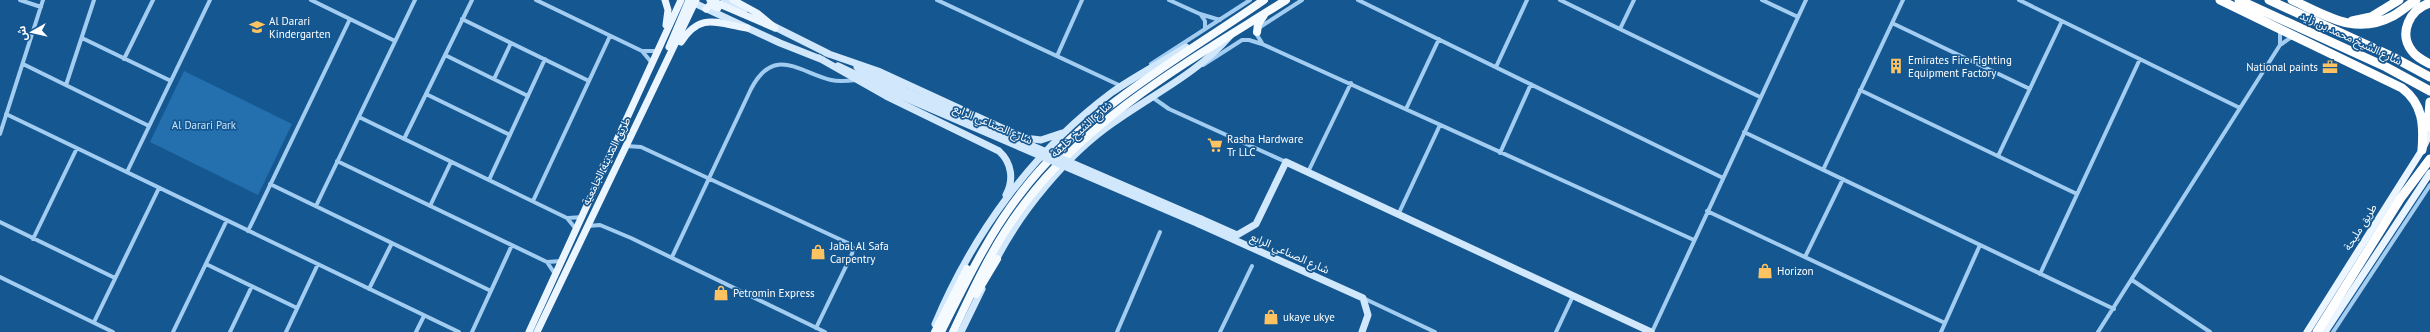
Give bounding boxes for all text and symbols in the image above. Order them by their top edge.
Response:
street label: شارع الشيخ محمد بن زايد [2297,8,2404,69]
north arrow [12,12,52,52]
place label: Al Darari Kindergarten [269,14,331,41]
school or university icon: Al Darari Kindergarten [248,18,266,36]
text: ش [14,25,30,42]
place label: Emirates Fire Fighting Equipment Factory [1908,53,2012,80]
building icon: Emirates Fire Fighting Equipment Factory [1887,57,1905,75]
office icon: National paints [2321,58,2339,76]
place label: National paints [2246,60,2318,74]
street label: شارع الشيخ خليفة [1047,97,1116,161]
street label: شارع الصناعي الرابع [950,101,1035,150]
street label: طريق المدينة الجامعية [579,115,633,207]
park label: Al Darari Park [172,118,237,132]
place label: Rasha Hardware Tr LLC [1227,132,1304,159]
supermarket icon: Rasha Hardware Tr LLC [1206,136,1224,154]
street label: طريق مليحة [2340,201,2380,253]
street label: شارع الصناعي الرابع [1247,229,1332,279]
place label: Jabal Al Safa Carpentry [829,239,889,266]
shop icon: Jabal Al Safa Carpentry [809,243,827,261]
shop icon: Horizon [1756,262,1774,280]
place label: Horizon [1777,264,1814,278]
shop icon: Petromin Express [712,284,730,302]
place label: Petromin Express [733,286,815,300]
shop icon: ukaye ukye [1262,308,1280,326]
place label: ukaye ukye [1283,310,1335,324]

